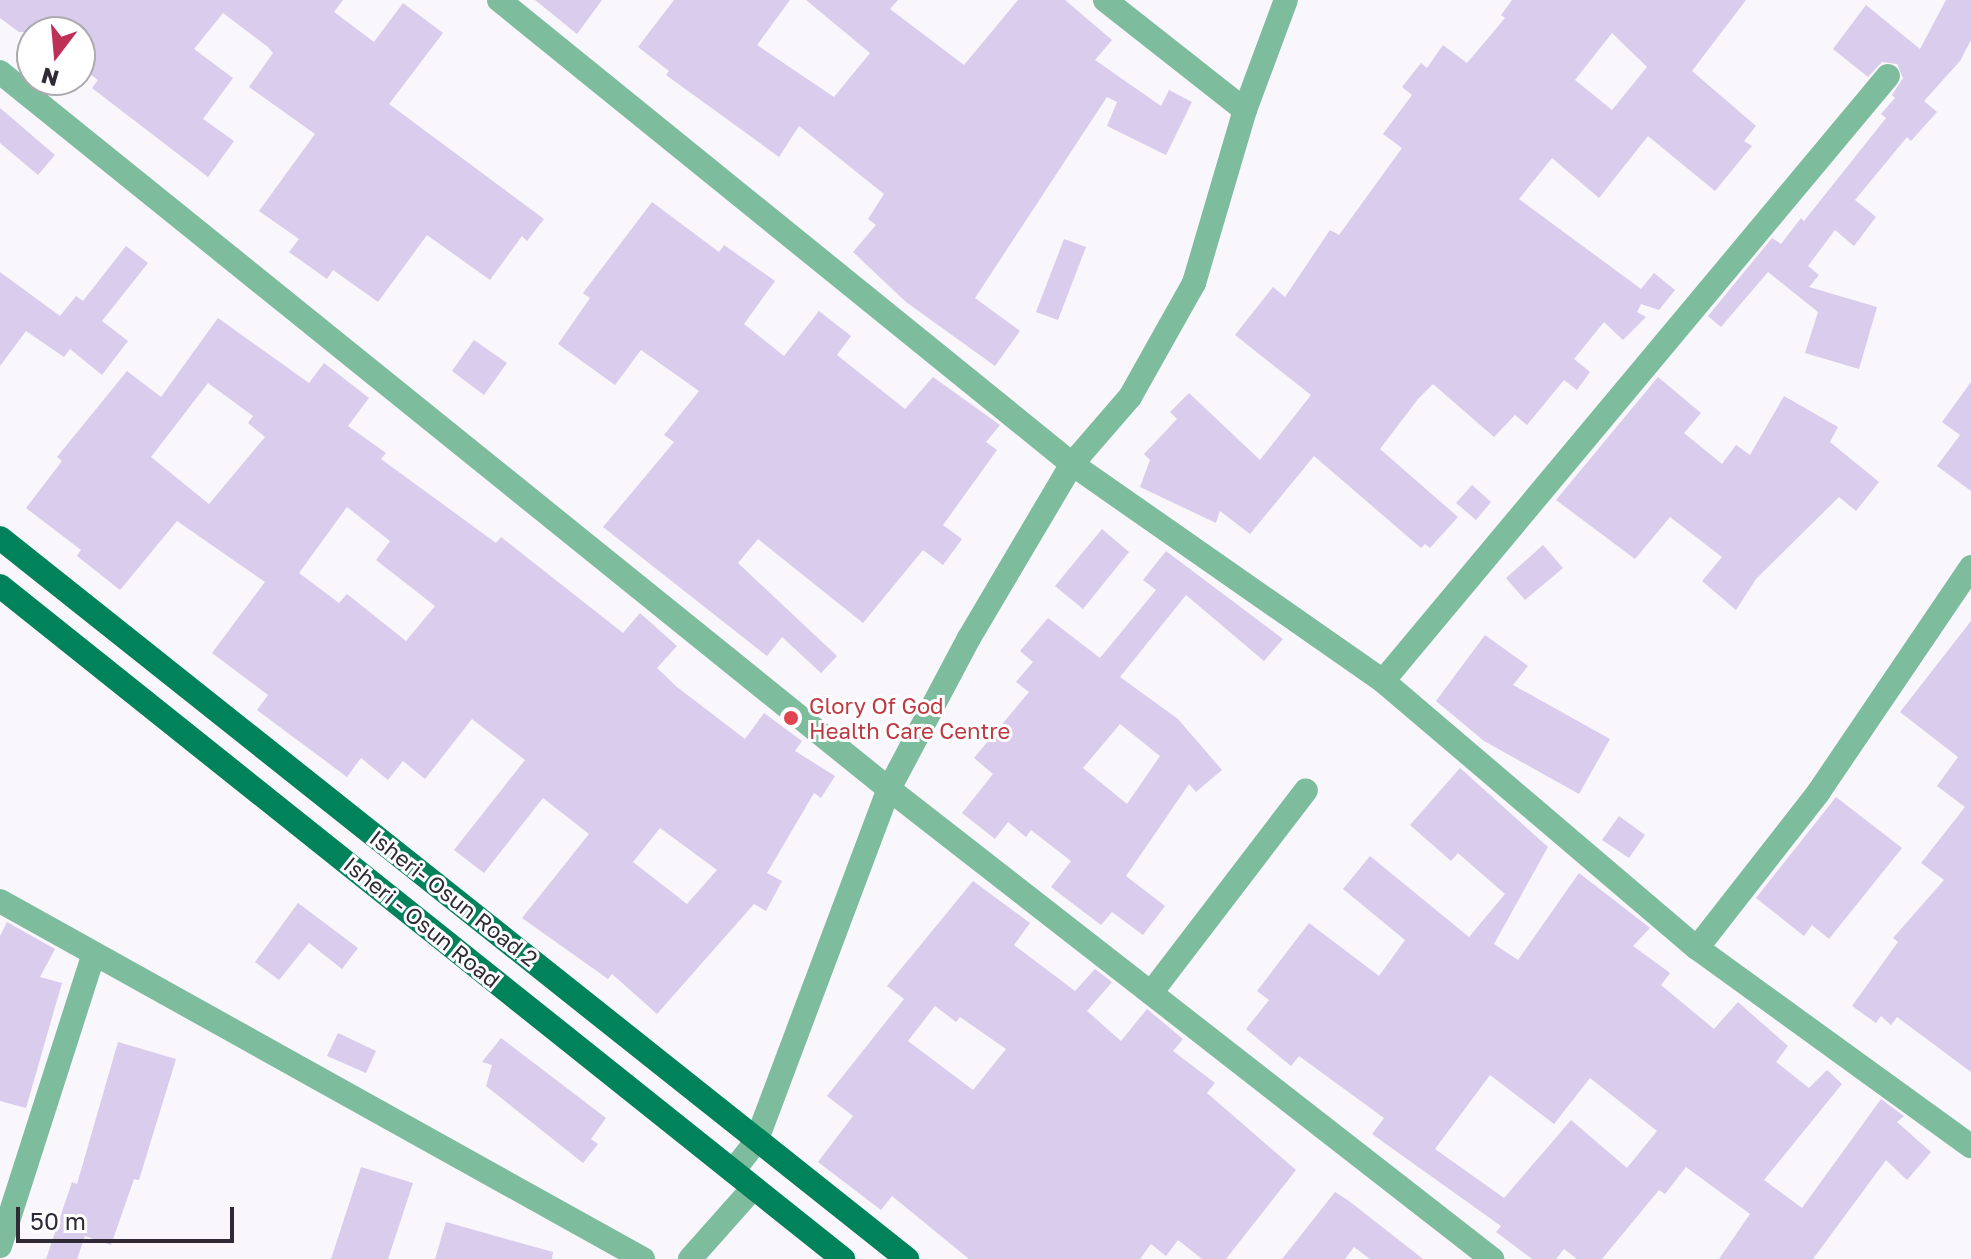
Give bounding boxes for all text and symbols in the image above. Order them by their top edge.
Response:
north arrow [16,16,96,96]
text: N [38,62,62,93]
place label: Glory Of God Health Care Centre [809,692,1010,744]
marker: Glory Of God Health Care Centre [780,707,802,729]
street label: Isheri- Osun Road 2 [365,824,543,972]
street label: Isheri - Osun Road [339,851,505,993]
scale bar [20,1191,238,1241]
text: 50 m [30,1206,86,1235]

